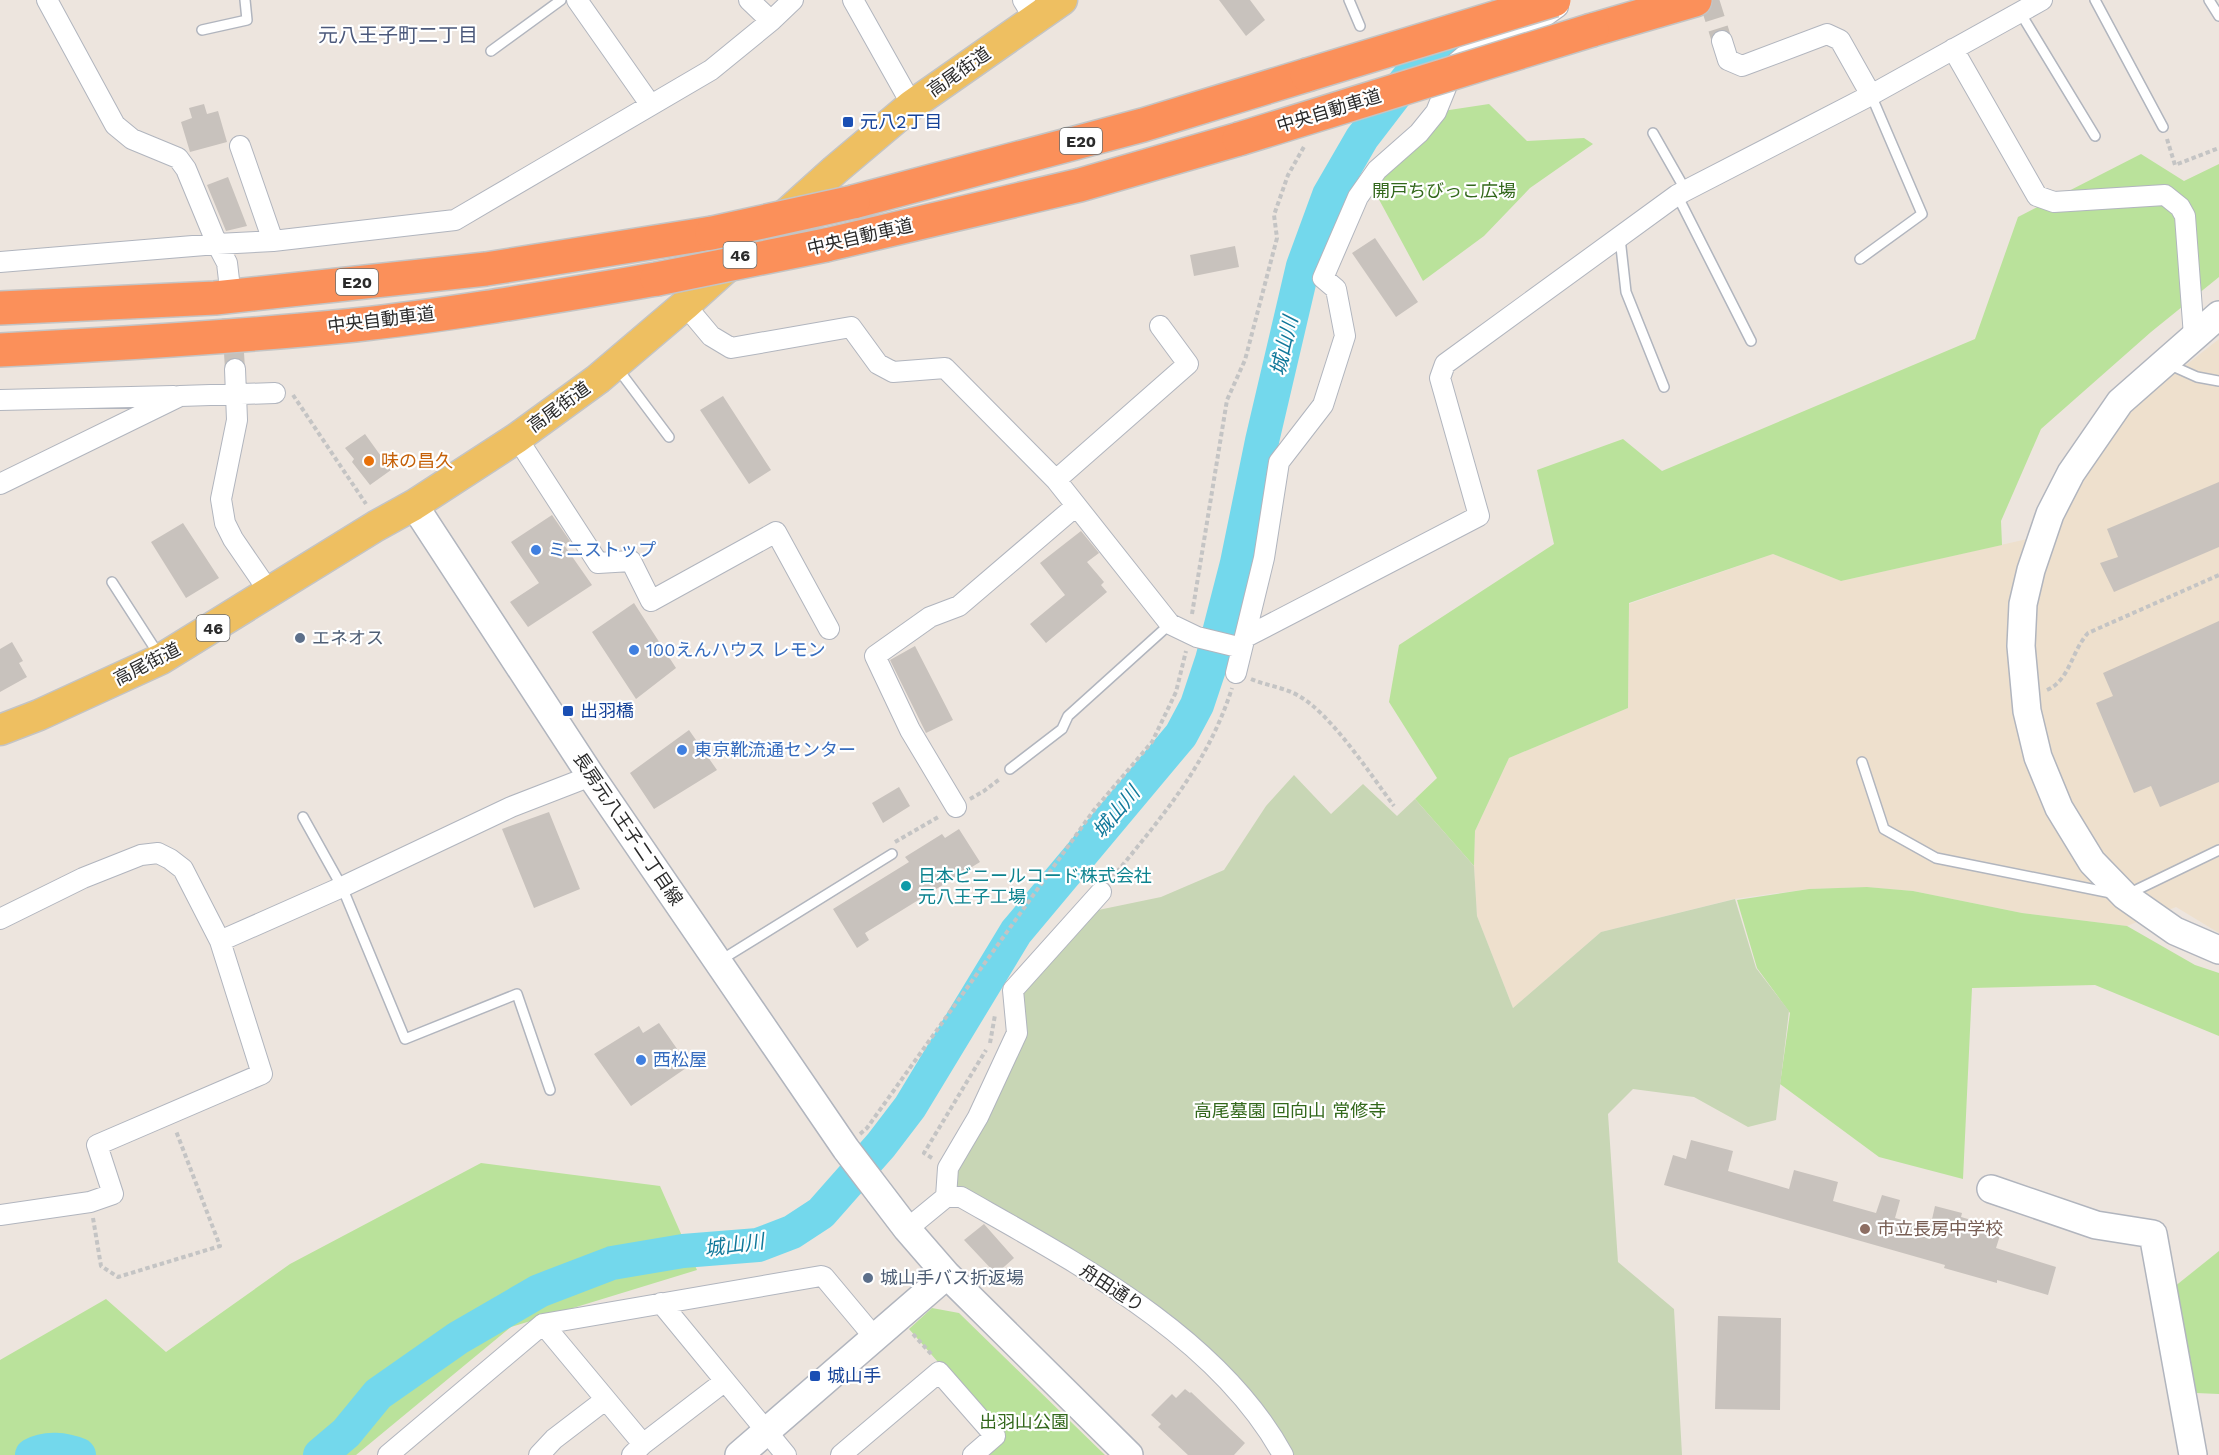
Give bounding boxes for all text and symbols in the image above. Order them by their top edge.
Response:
district label: 元八王子町二丁目 [318,23,478,47]
street label: 高尾街道 [923,42,994,101]
street label: 中央自動車道 [1274,85,1384,136]
place label: 元八2丁目 [860,111,943,132]
marker: 元八2丁目 [841,115,855,129]
road number: E20 [1060,128,1102,154]
park label: 開戸ちびっこ広場 [1372,180,1516,201]
street label: 中央自動車道 [805,214,915,259]
road number: 46 [724,242,756,268]
road number: E20 [336,269,378,295]
street label: 中央自動車道 [326,303,436,337]
water label: 城山川 [1266,312,1303,378]
street label: 高尾街道 [523,377,594,436]
place label: 味の昌久 [381,450,453,471]
marker: 味の昌久 [362,454,376,468]
place label: ミニストップ [548,539,656,560]
marker: ミニストップ [529,543,543,557]
road number: 46 [196,615,230,641]
place label: エネオス [312,627,384,648]
marker: エネオス [293,631,307,645]
street label: 高尾街道 [110,638,184,689]
place label: 100えんハウス レモン [646,639,826,660]
marker: 100えんハウス レモン [627,643,641,657]
place label: 出羽橋 [580,700,634,721]
marker: 出羽橋 [561,704,575,718]
place label: 東京靴流通センター [694,739,856,760]
marker: 東京靴流通センター [675,743,689,757]
street label: 長房元八王子二丁目線 [569,748,687,909]
water label: 城山川 [1088,780,1146,843]
place label: 日本ビニールコード株式会社 元八王子工場 [918,865,1152,907]
marker: 日本ビニールコード株式会社 元八王子工場 [899,879,913,893]
place label: 西松屋 [653,1049,707,1070]
marker: 西松屋 [634,1053,648,1067]
park label: 高尾墓園 回向山 常修寺 [1194,1100,1386,1121]
place label: 市立長房中学校 [1877,1218,2003,1239]
marker: 市立長房中学校 [1858,1222,1872,1236]
water label: 城山川 [703,1229,767,1261]
street label: 舟田通り [1076,1259,1148,1316]
place label: 城山手バス折返場 [880,1267,1024,1288]
marker: 城山手バス折返場 [861,1271,875,1285]
place label: 城山手 [827,1365,881,1386]
marker: 城山手 [808,1369,822,1383]
park label: 出羽山公園 [979,1411,1069,1432]

